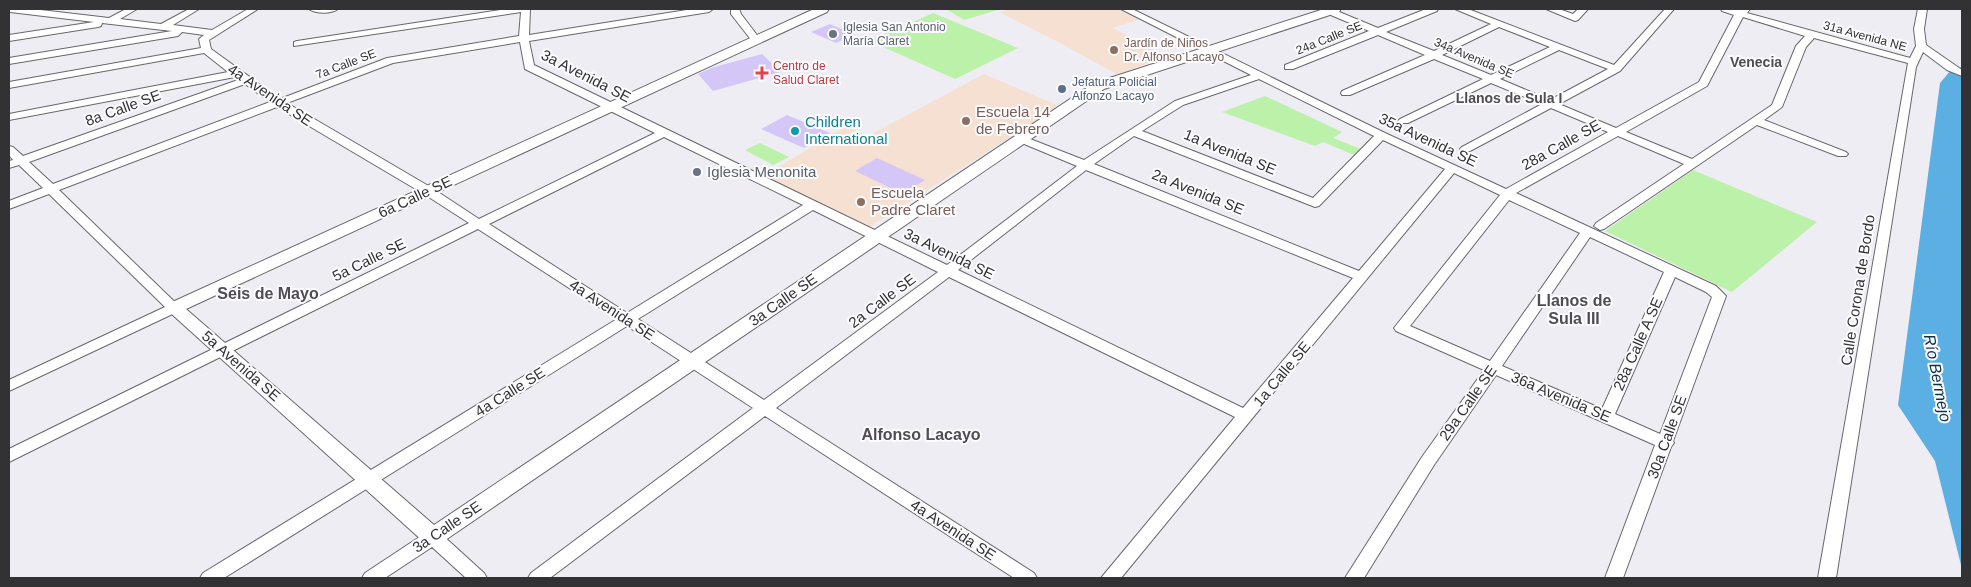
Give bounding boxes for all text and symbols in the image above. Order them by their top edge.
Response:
street label: 24a Calle SE [1294,18,1364,58]
street label: 31a Avenida NE [1822,18,1908,54]
place label: Iglesia San Antonio María Claret [843,20,946,48]
marker: Iglesia San Antonio María Claret [827,28,839,40]
street label: 34a Avenida SE [1432,35,1516,81]
place label: Jardín de Niños Dr. Alfonso Lacayo [1124,36,1224,64]
marker: Jardín de Niños Dr. Alfonso Lacayo [1108,44,1120,56]
street label: 7a Calle SE [314,46,378,82]
street label: 3a Avenida SE [539,46,634,105]
district label: Venecia [1730,54,1782,70]
place label: Centro de Salud Claret [773,59,840,87]
street label: 4a Avenida SE [225,60,316,129]
marker: Centro de Salud Claret [755,66,769,80]
place label: Jefatura Policial Alfonzo Lacayo [1072,75,1157,103]
marker: Jefatura Policial Alfonzo Lacayo [1056,83,1068,95]
street label: 8a Calle SE [83,86,163,129]
district label: Llanos de Sula I [1456,90,1562,106]
place label: Escuela 14 de Febrero [976,103,1050,137]
street label: 35a Avenida SE [1376,109,1480,170]
place label: Children International [805,113,888,147]
marker: Escuela 14 de Febrero [960,115,972,127]
street label: 28a Calle SE [1518,116,1603,173]
marker: Children International [789,125,801,137]
street label: 1a Avenida SE [1182,125,1279,178]
place label: Iglesia Menonita [707,163,817,180]
street label: 2a Avenida SE [1150,165,1247,218]
marker: Iglesia Menonita [691,166,703,178]
street label: 6a Calle SE [375,172,454,221]
place label: Escuela Padre Claret [871,184,956,218]
marker: Escuela Padre Claret [855,196,867,208]
street label: Calle Corona de Bordo [1837,213,1878,367]
street label: 3a Avenida SE [901,224,997,283]
street label: 5a Calle SE [329,235,408,285]
street label: 3a Calle SE [745,270,820,329]
street label: 2a Calle SE [845,270,918,331]
street label: 4a Avenida SE [566,276,658,343]
district label: Seis de Mayo [217,285,319,302]
district label: Llanos de Sula III [1537,292,1611,327]
street label: 28a Calle A SE [1609,295,1666,393]
street label: 5a Avenida SE [199,327,284,404]
water label: Río Bermejo [1921,333,1954,423]
street label: 1a Calle SE [1250,338,1314,409]
street label: 29a Calle SE [1436,362,1500,443]
street label: 4a Calle SE [472,363,548,420]
street label: 36a Avenida SE [1509,368,1614,425]
street label: 30a Calle SE [1644,393,1689,481]
district label: Alfonso Lacayo [861,426,981,443]
street label: 4a Avenida SE [907,496,999,563]
street label: 3a Calle SE [409,497,484,556]

